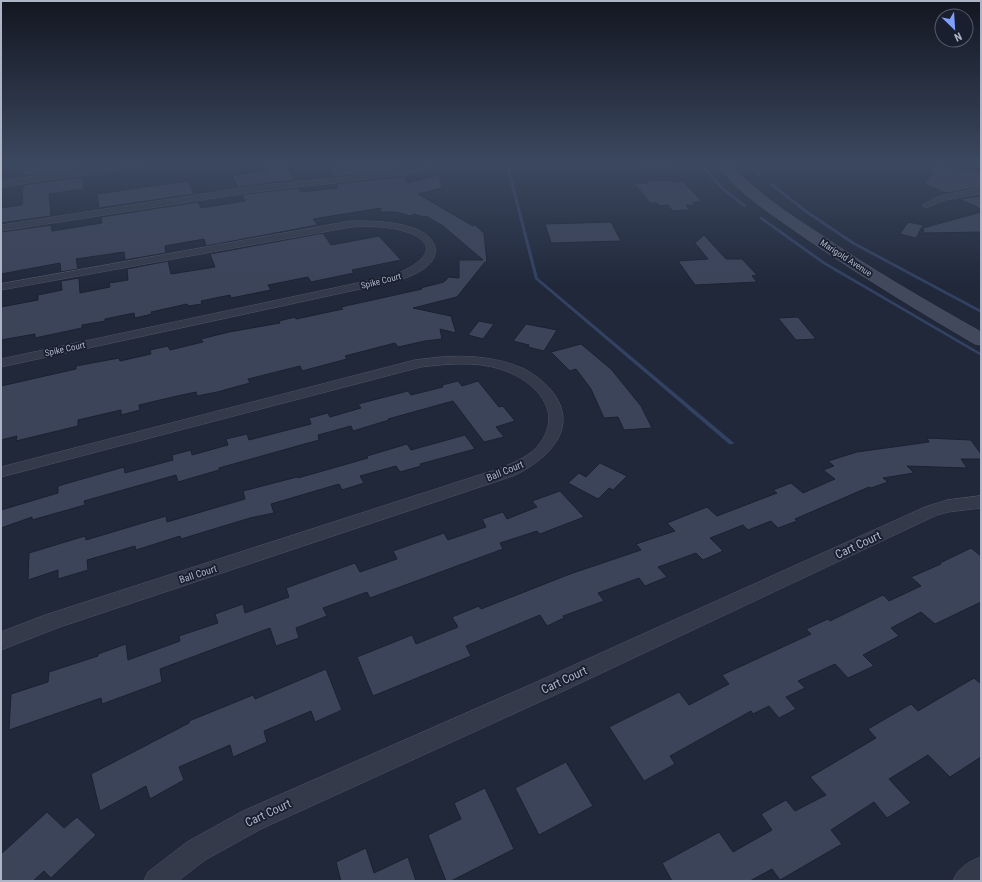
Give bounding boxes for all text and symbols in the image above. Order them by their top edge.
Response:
north arrow [934,8,974,48]
text: N [952,29,964,44]
street label: Marigold Avenue [818,238,874,278]
street label: Spike Court [360,271,402,291]
street label: Spike Court [44,340,86,358]
street label: Ball Court [485,459,525,483]
street label: Cart Court [833,528,884,562]
street label: Ball Court [178,563,218,585]
street label: Cart Court [539,663,590,697]
street label: Cart Court [243,796,294,830]

